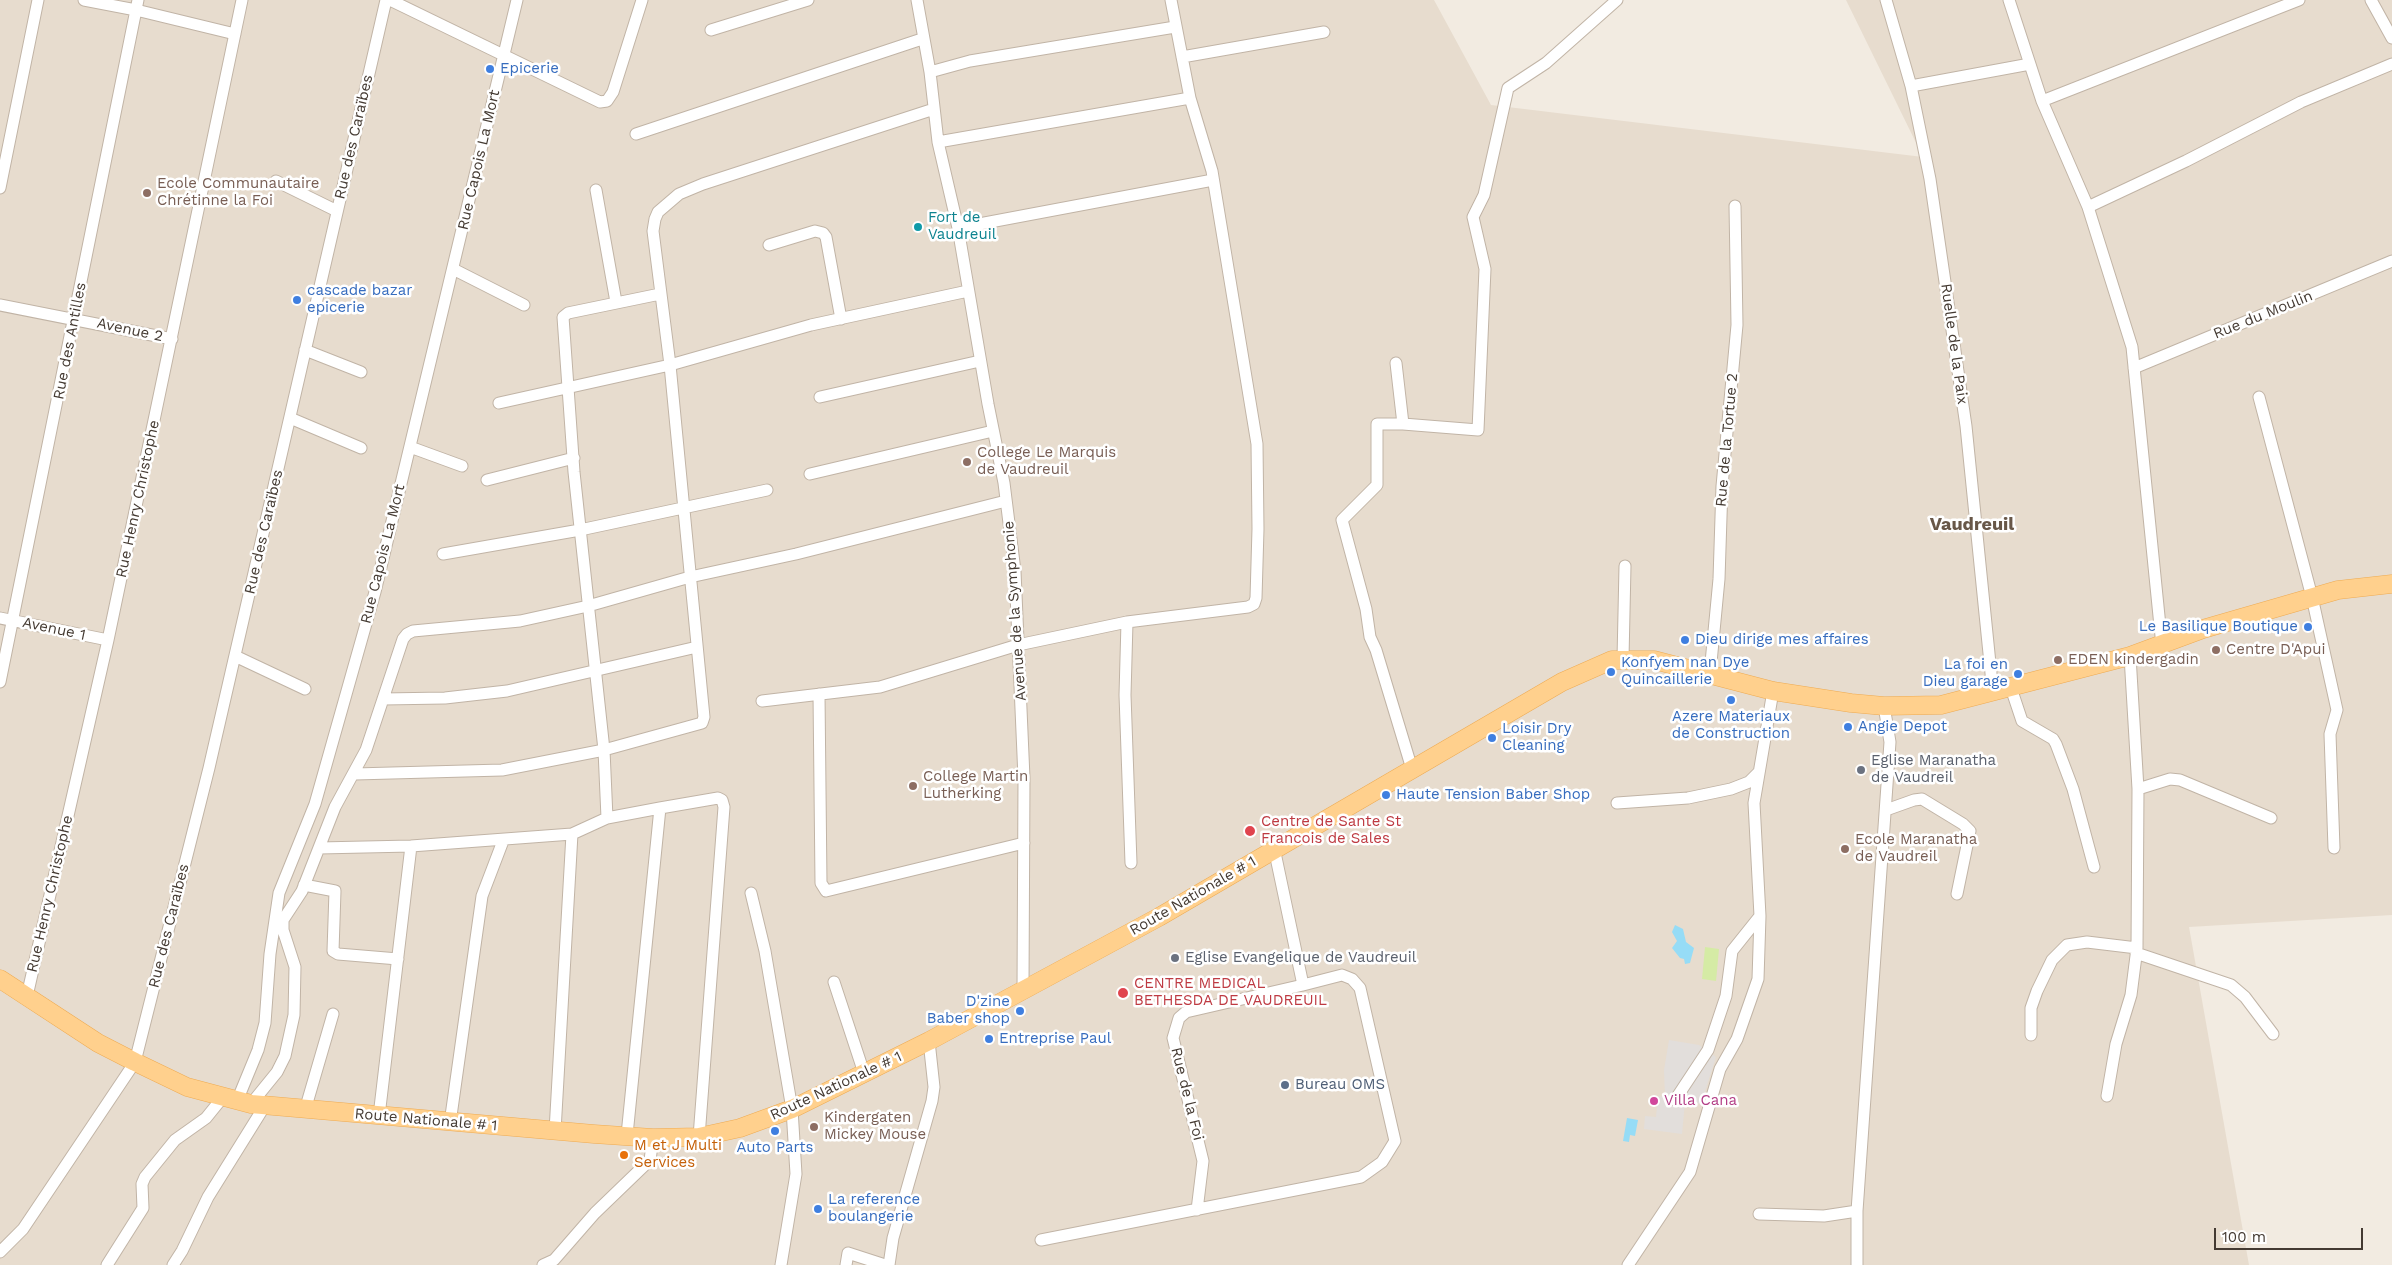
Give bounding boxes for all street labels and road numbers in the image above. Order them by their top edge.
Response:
street label: Rue des Caraïbes [331,73,377,201]
street label: Rue Capois La Mort [454,88,504,232]
street label: Rue des Antilles [50,281,90,401]
street label: Ruelle de la Paix [1937,283,1971,405]
street label: Rue du Moulin [2211,287,2315,343]
street label: Avenue 2 [95,314,165,346]
street label: Rue de la Tortue 2 [1712,372,1742,508]
street label: Rue Henry Christophe [112,418,164,580]
street label: Rue des Caraïbes [241,468,287,596]
street label: Rue Capois La Mort [357,482,409,626]
street label: Avenue de la Symphonie [1000,520,1030,702]
street label: Avenue 1 [21,614,87,644]
street label: Rue Henry Christophe [23,814,77,974]
street label: Route Nationale # 1 [1127,852,1259,940]
street label: Rue des Caraïbes [145,862,193,990]
street label: Rue de la Foi [1167,1045,1207,1143]
street label: Route Nationale # 1 [767,1048,905,1124]
street label: Route Nationale # 1 [354,1105,498,1135]

